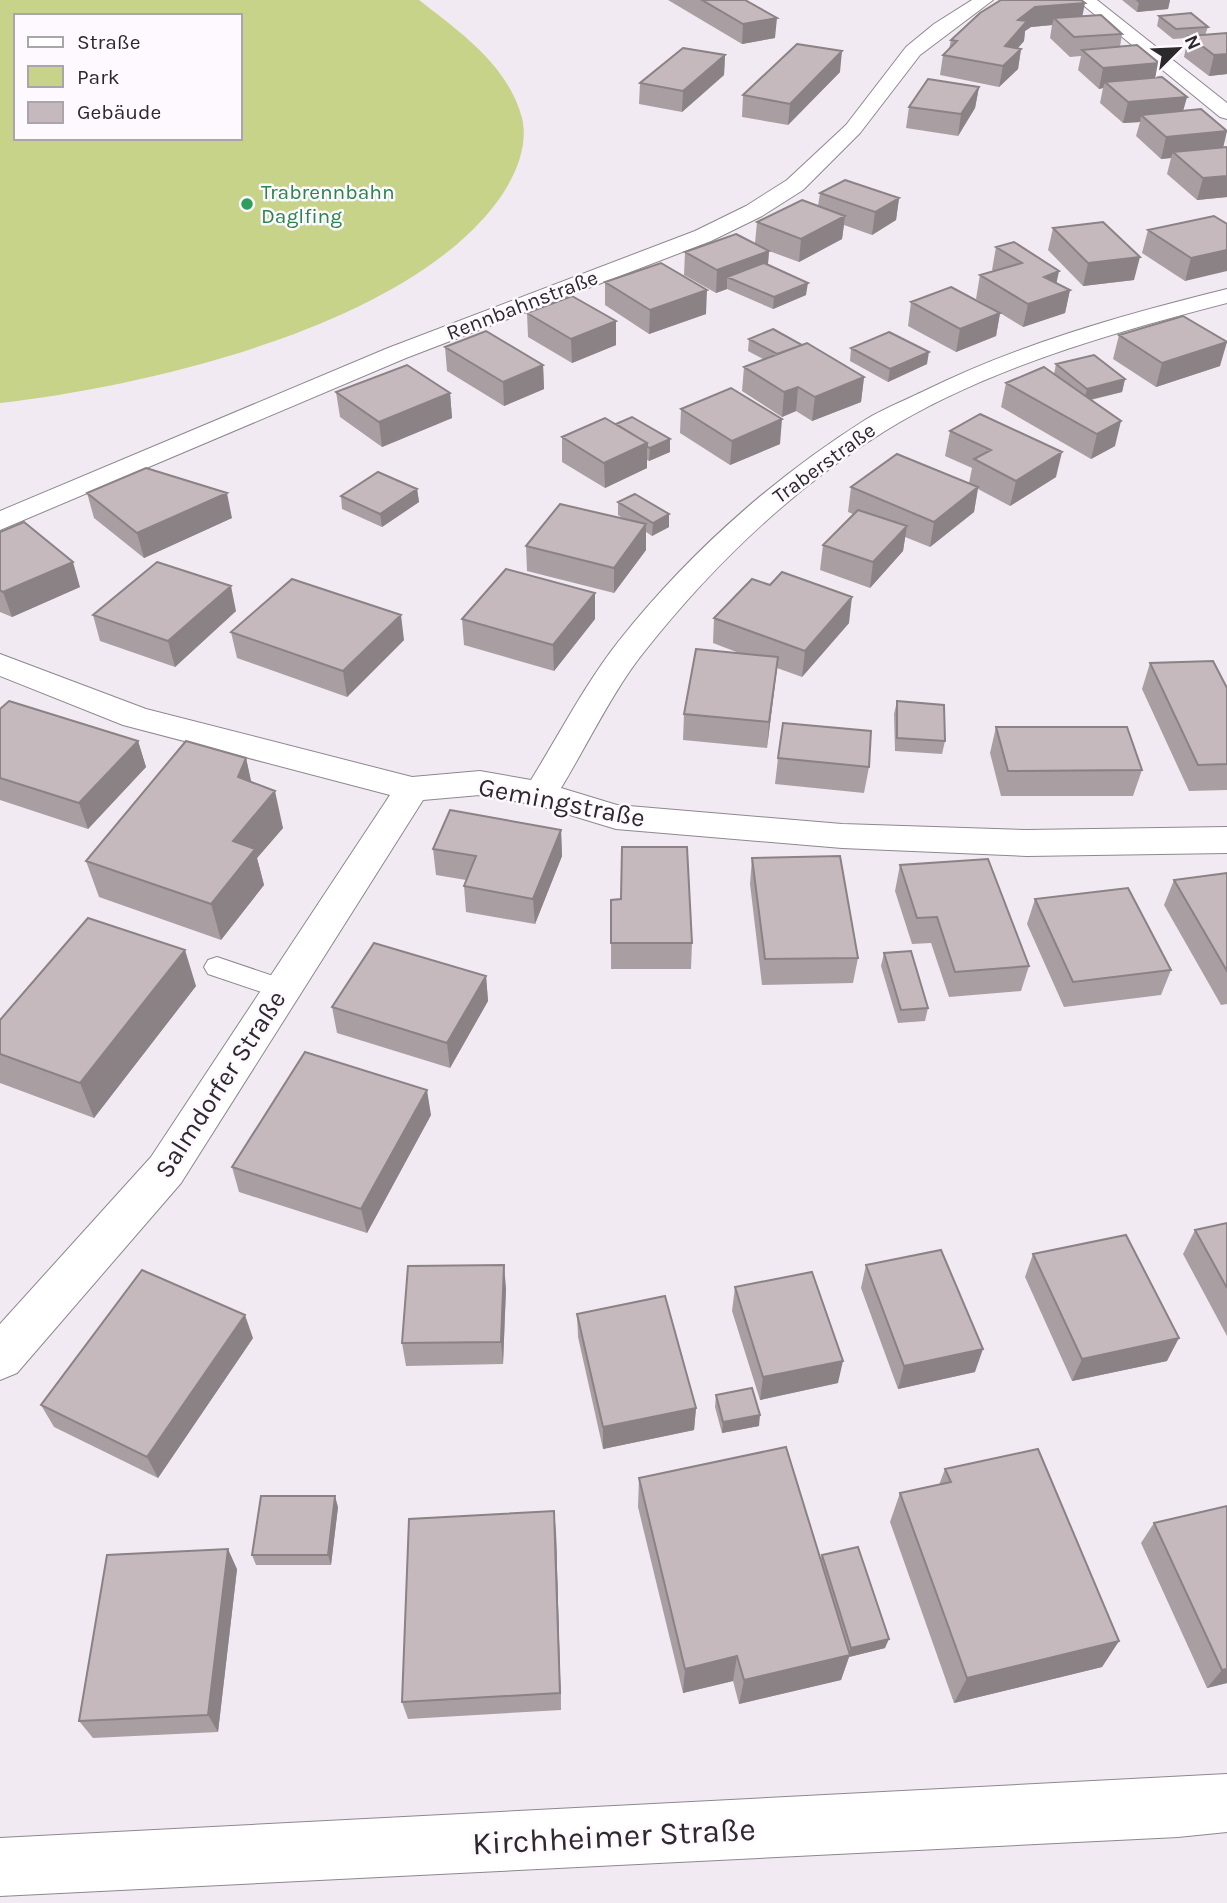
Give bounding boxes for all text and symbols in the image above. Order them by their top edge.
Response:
legend [14,14,242,140]
north arrow [1143,14,1213,84]
text: Straße [77,30,140,54]
text: N [1180,32,1205,53]
text: Park [77,65,120,89]
text: Gebäude [77,100,161,124]
place label: Trabrennbahn Daglfing [261,180,395,228]
marker: Trabrennbahn Daglfing [239,196,255,212]
street label: Rennbahnstraße [443,265,601,345]
street label: Traberstraße [768,418,880,508]
street label: Gemingstraße [476,771,648,834]
street label: Salmdorfer Straße [148,985,293,1184]
street label: Kirchheimer Straße [471,1811,757,1862]

